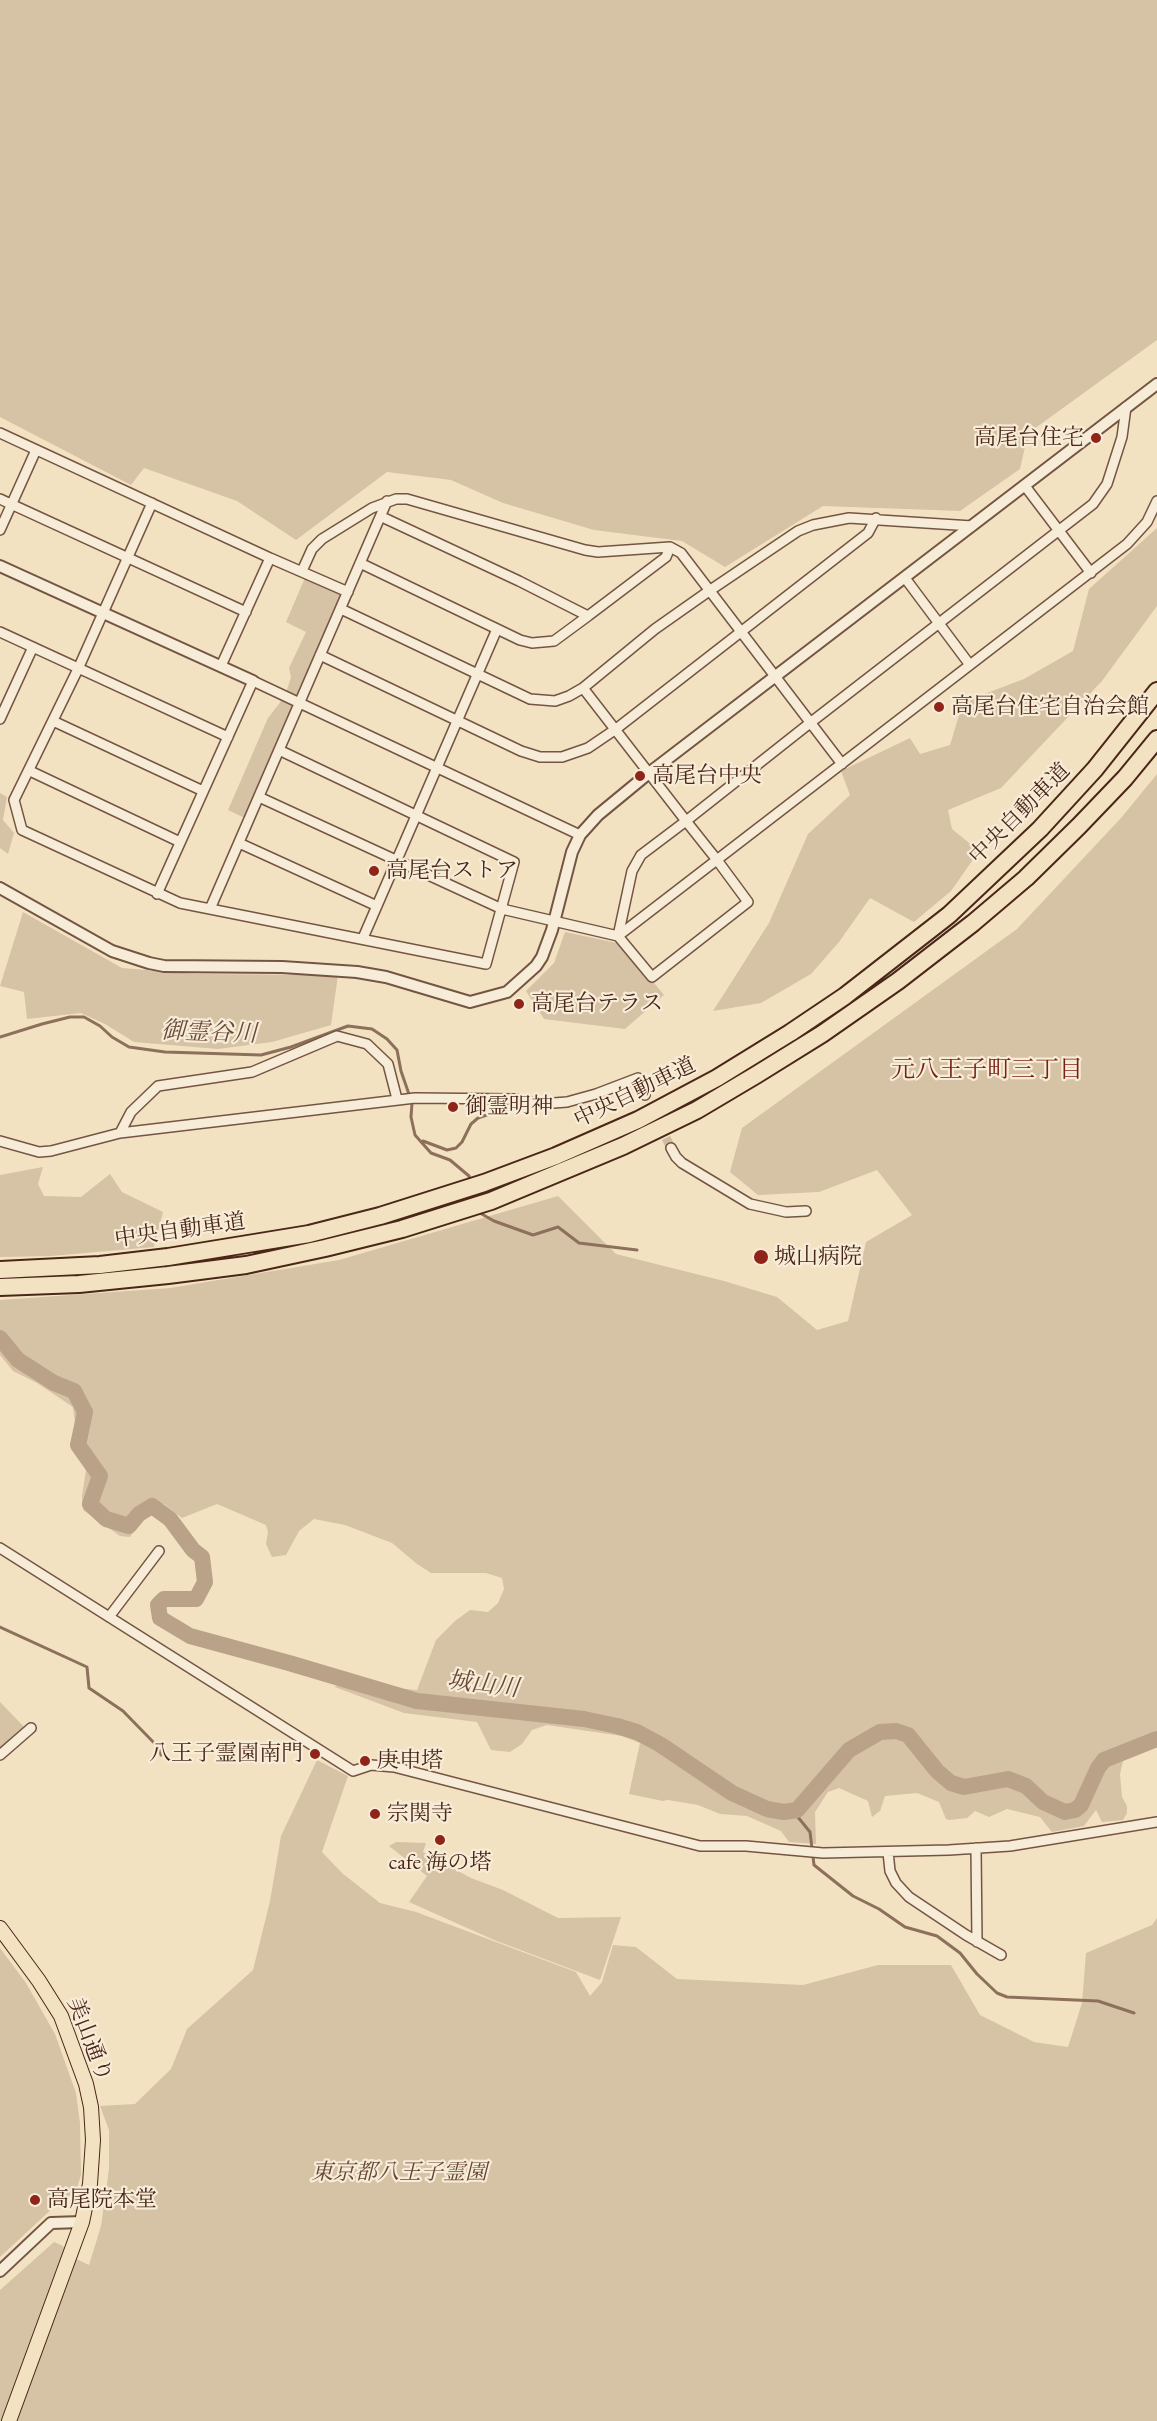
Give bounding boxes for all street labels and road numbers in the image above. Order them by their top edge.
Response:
street label: 中央自動車道 [964,758,1076,870]
street label: 中央自動車道 [570,1052,700,1134]
street label: 中央自動車道 [113,1209,247,1253]
street label: 美山通り [61,1994,117,2086]

